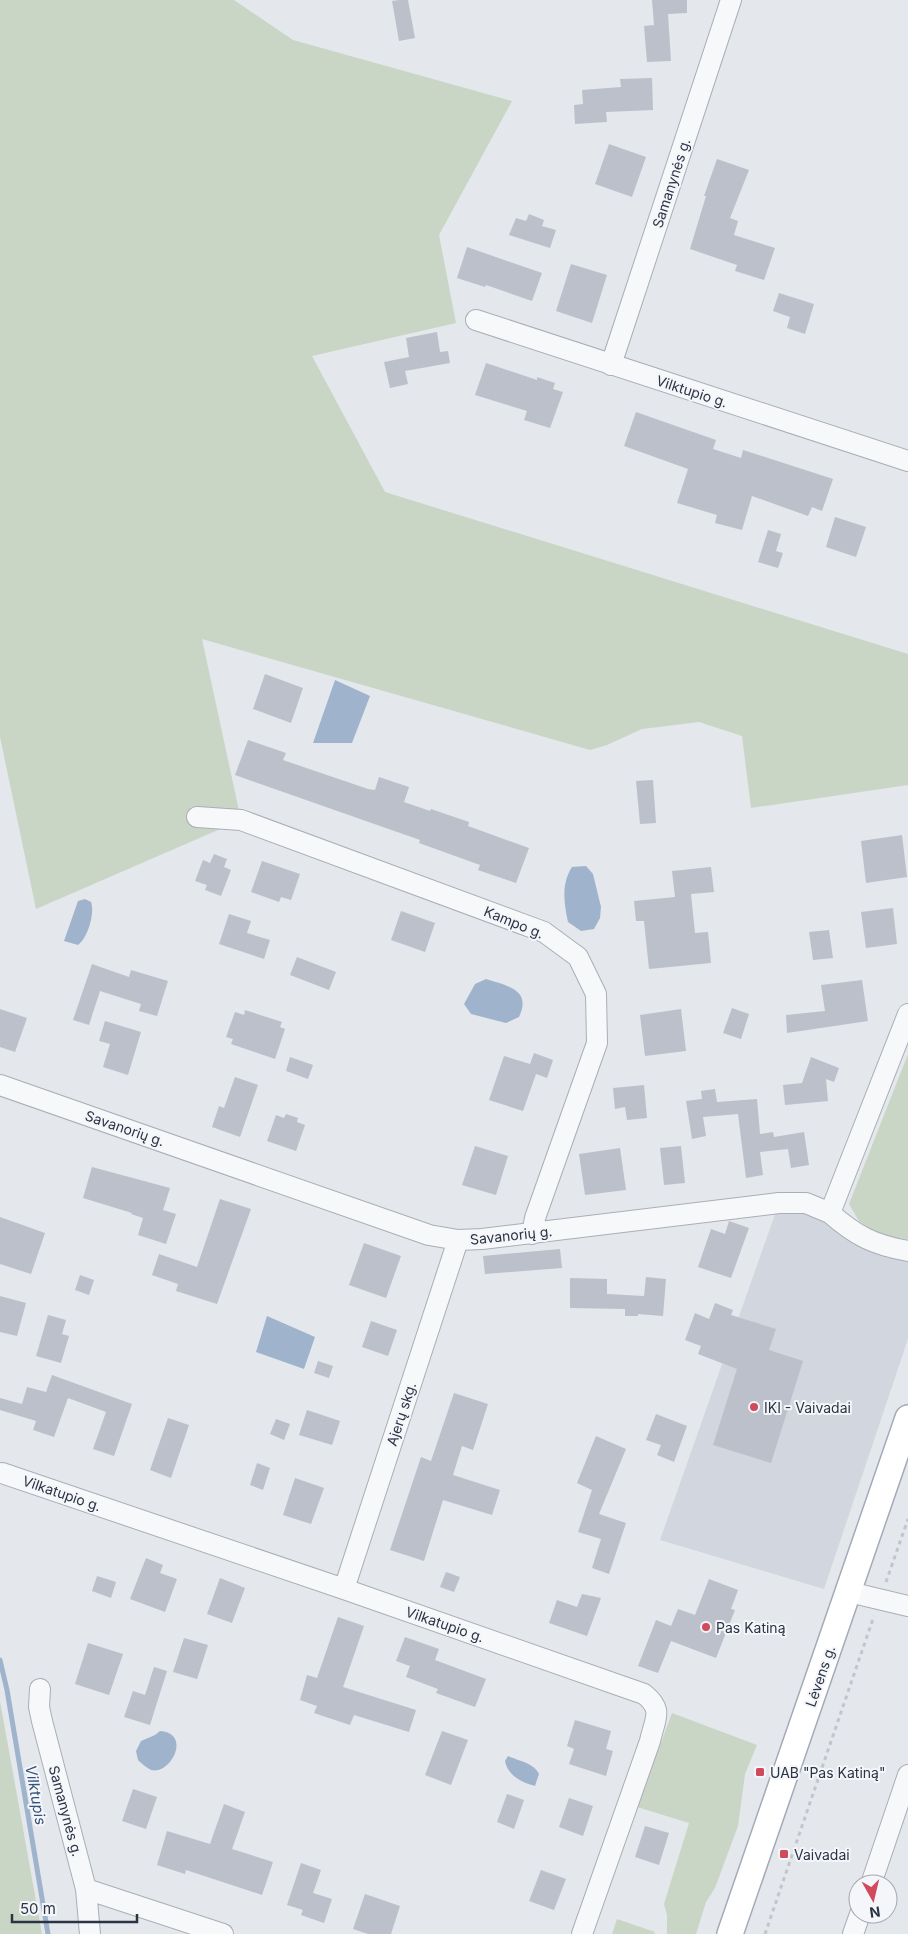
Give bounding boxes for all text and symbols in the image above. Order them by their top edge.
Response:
street label: Samanynės g. [649,136,693,230]
street label: Vilktupio g. [654,371,730,411]
street label: Kampo g. [482,902,546,942]
street label: Savanorių g. [83,1107,167,1149]
street label: Savanorių g. [469,1222,553,1248]
street label: Ajerų skg. [383,1380,419,1448]
place label: IKI - Vaivadai [764,1399,851,1416]
marker: IKI - Vaivadai [748,1401,760,1413]
street label: Vilkatupio g. [21,1472,103,1514]
street label: Vilkatupio g. [404,1603,486,1645]
place label: Pas Katiną [716,1619,786,1636]
marker: Pas Katiną [700,1621,712,1633]
street label: Lėvens g. [802,1643,838,1709]
water label: Vilktupis [21,1764,51,1826]
street label: Samanynės g. [46,1764,86,1858]
place label: UAB "Pas Katiną" [770,1764,885,1781]
marker: UAB "Pas Katiną" [754,1766,766,1778]
place label: Vaivadai [794,1846,850,1863]
marker: Vaivadai [778,1848,790,1860]
north arrow [848,1874,898,1924]
scale bar [12,1892,138,1924]
text: 50 m [20,1899,56,1918]
text: N [868,1903,881,1922]

